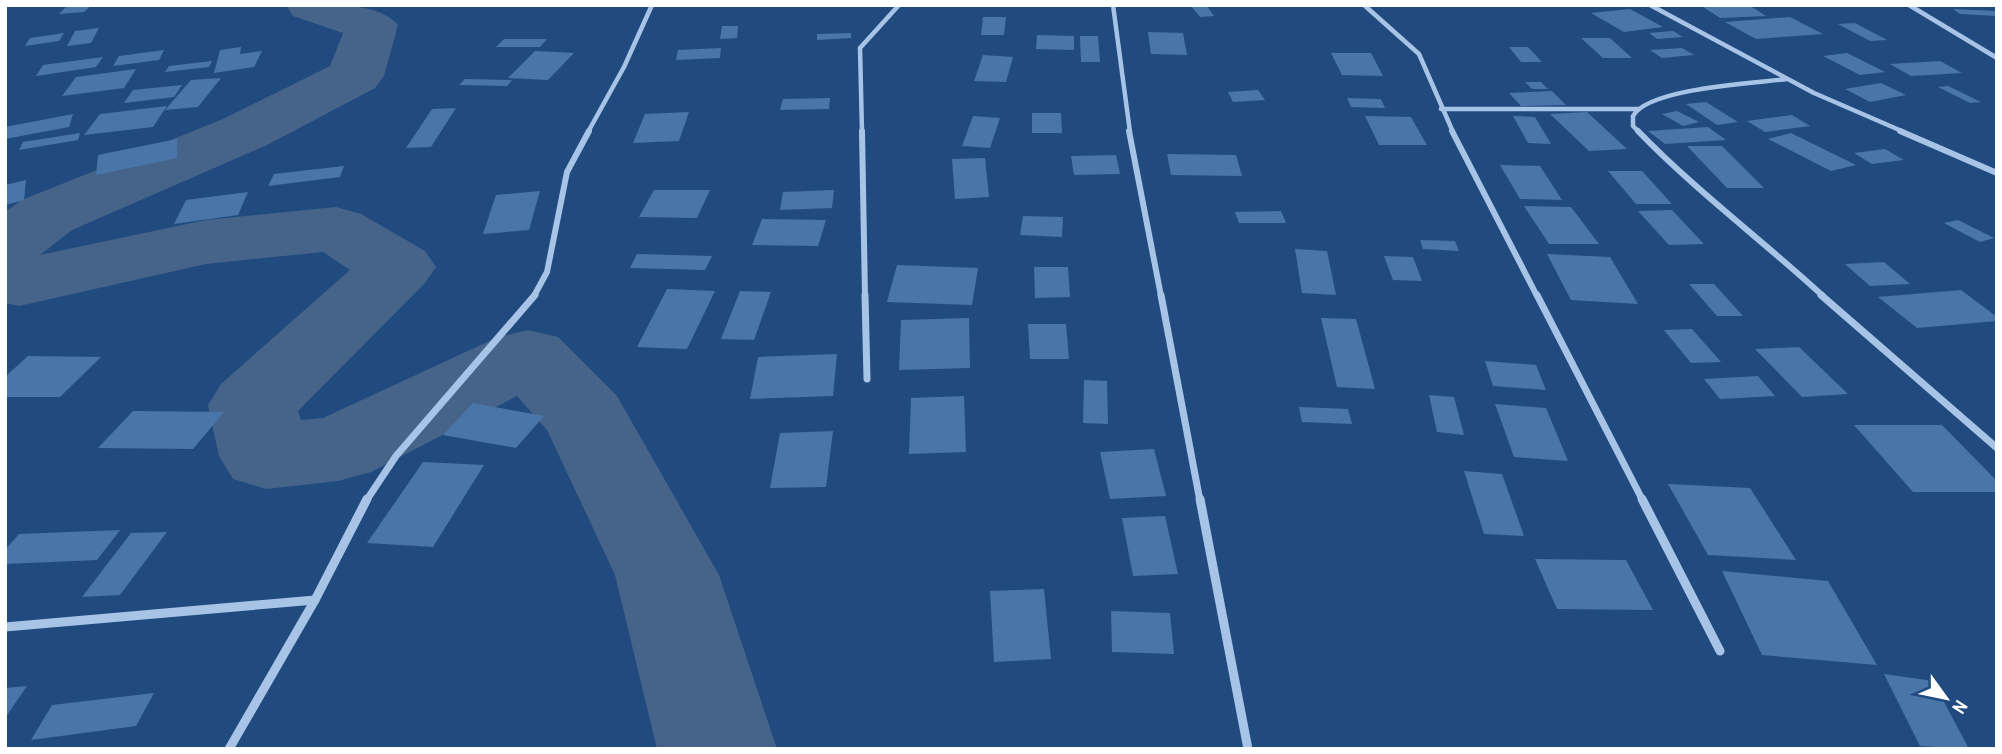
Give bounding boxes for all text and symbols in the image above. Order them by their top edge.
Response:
north arrow [1911,663,1981,733]
text: N [1946,695,1974,719]

